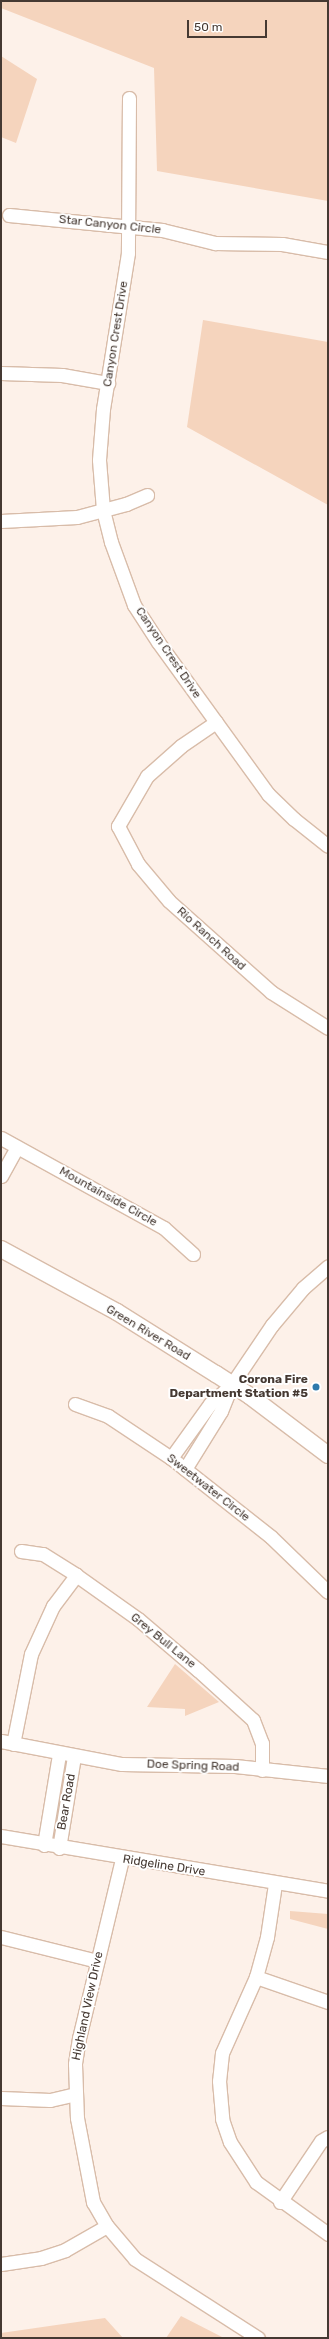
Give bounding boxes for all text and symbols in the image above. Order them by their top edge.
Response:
scale bar [189,12,269,38]
text: 50 m [194,20,222,34]
street label: Star Canyon Circle [58,212,162,238]
street label: Canyon Crest Drive [101,280,131,388]
street label: Canyon Crest Drive [132,605,204,701]
street label: Rio Ranch Road [174,904,248,974]
street label: Mountainside Circle [57,1164,159,1230]
street label: Green River Road [103,1302,193,1364]
place label: Corona Fire Department Station #5 [169,1373,308,1401]
marker: Corona Fire Department Station #5 [311,1382,321,1392]
street label: Sweetwater Circle [164,1451,252,1525]
street label: Grey Bull Lane [127,1610,199,1672]
street label: Doe Spring Road [146,1757,240,1775]
street label: Bear Road [55,1773,79,1831]
street label: Ridgeline Drive [122,1852,206,1880]
street label: Highland View Drive [69,1950,107,2062]

